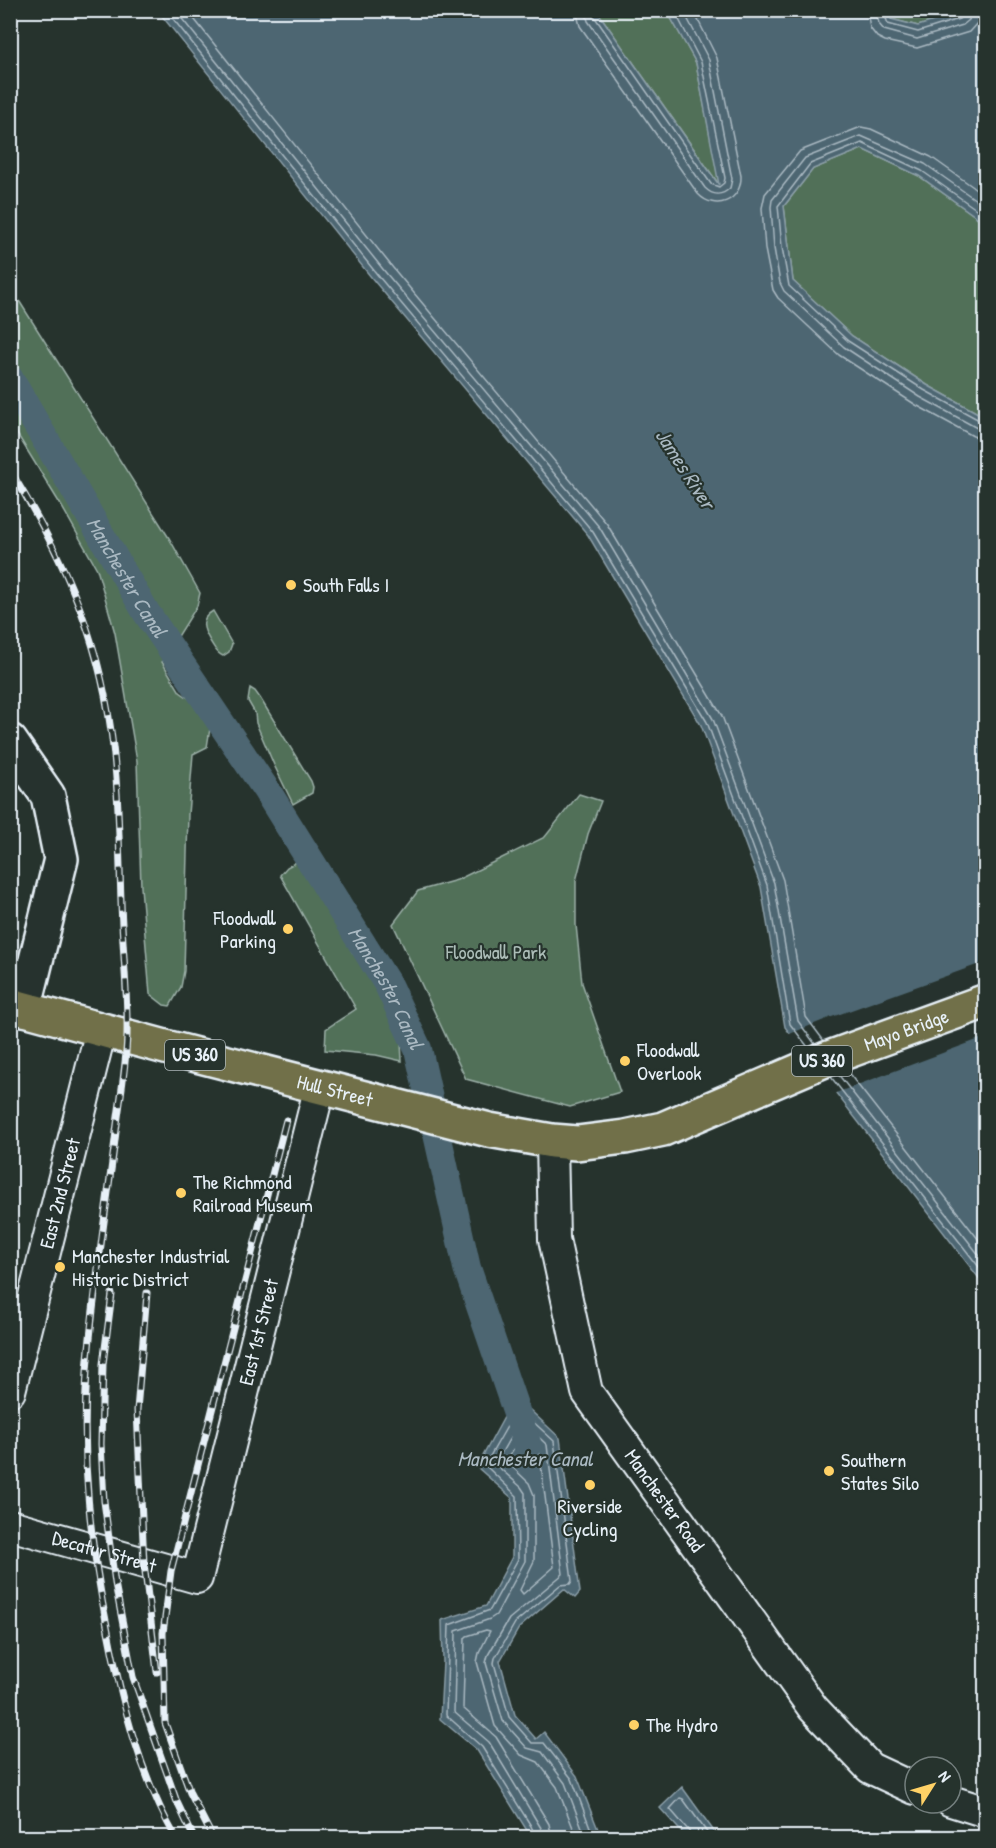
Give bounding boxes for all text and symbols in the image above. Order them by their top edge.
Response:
water label: James River [649,423,724,517]
water label: Manchester Canal [80,512,175,644]
place label: South Falls I [303,571,389,598]
marker: South Falls I [284,578,298,592]
place label: Floodwall Parking [213,904,276,954]
water label: Manchester Canal [341,921,432,1055]
marker: Floodwall Parking [281,922,295,936]
park label: Floodwall Park [445,938,546,965]
street label: Mayo Bridge [860,1002,952,1057]
place label: Floodwall Overlook [636,1036,702,1086]
road number: US 360 [165,1040,225,1070]
road number: US 360 [792,1046,852,1076]
marker: Floodwall Overlook [618,1054,632,1068]
street label: Hull Street [294,1067,377,1113]
street label: East 2nd Street [32,1134,87,1251]
place label: The Richmond Railroad Museum [193,1168,313,1218]
marker: The Richmond Railroad Museum [174,1186,188,1200]
place label: Manchester Industrial Historic District [72,1242,230,1292]
marker: Manchester Industrial Historic District [53,1260,67,1274]
street label: East 1st Street [232,1275,285,1388]
street label: Manchester Road [619,1443,711,1557]
water label: Manchester Canal [457,1444,594,1473]
place label: Southern States Silo [841,1446,919,1496]
marker: Southern States Silo [822,1464,836,1478]
marker: Riverside Cycling [583,1478,597,1492]
place label: Riverside Cycling [557,1492,623,1542]
street label: Decatur Street [49,1524,161,1579]
place label: The Hydro [646,1711,718,1738]
marker: The Hydro [627,1718,641,1732]
north arrow [903,1755,963,1815]
text: N [934,1766,957,1786]

